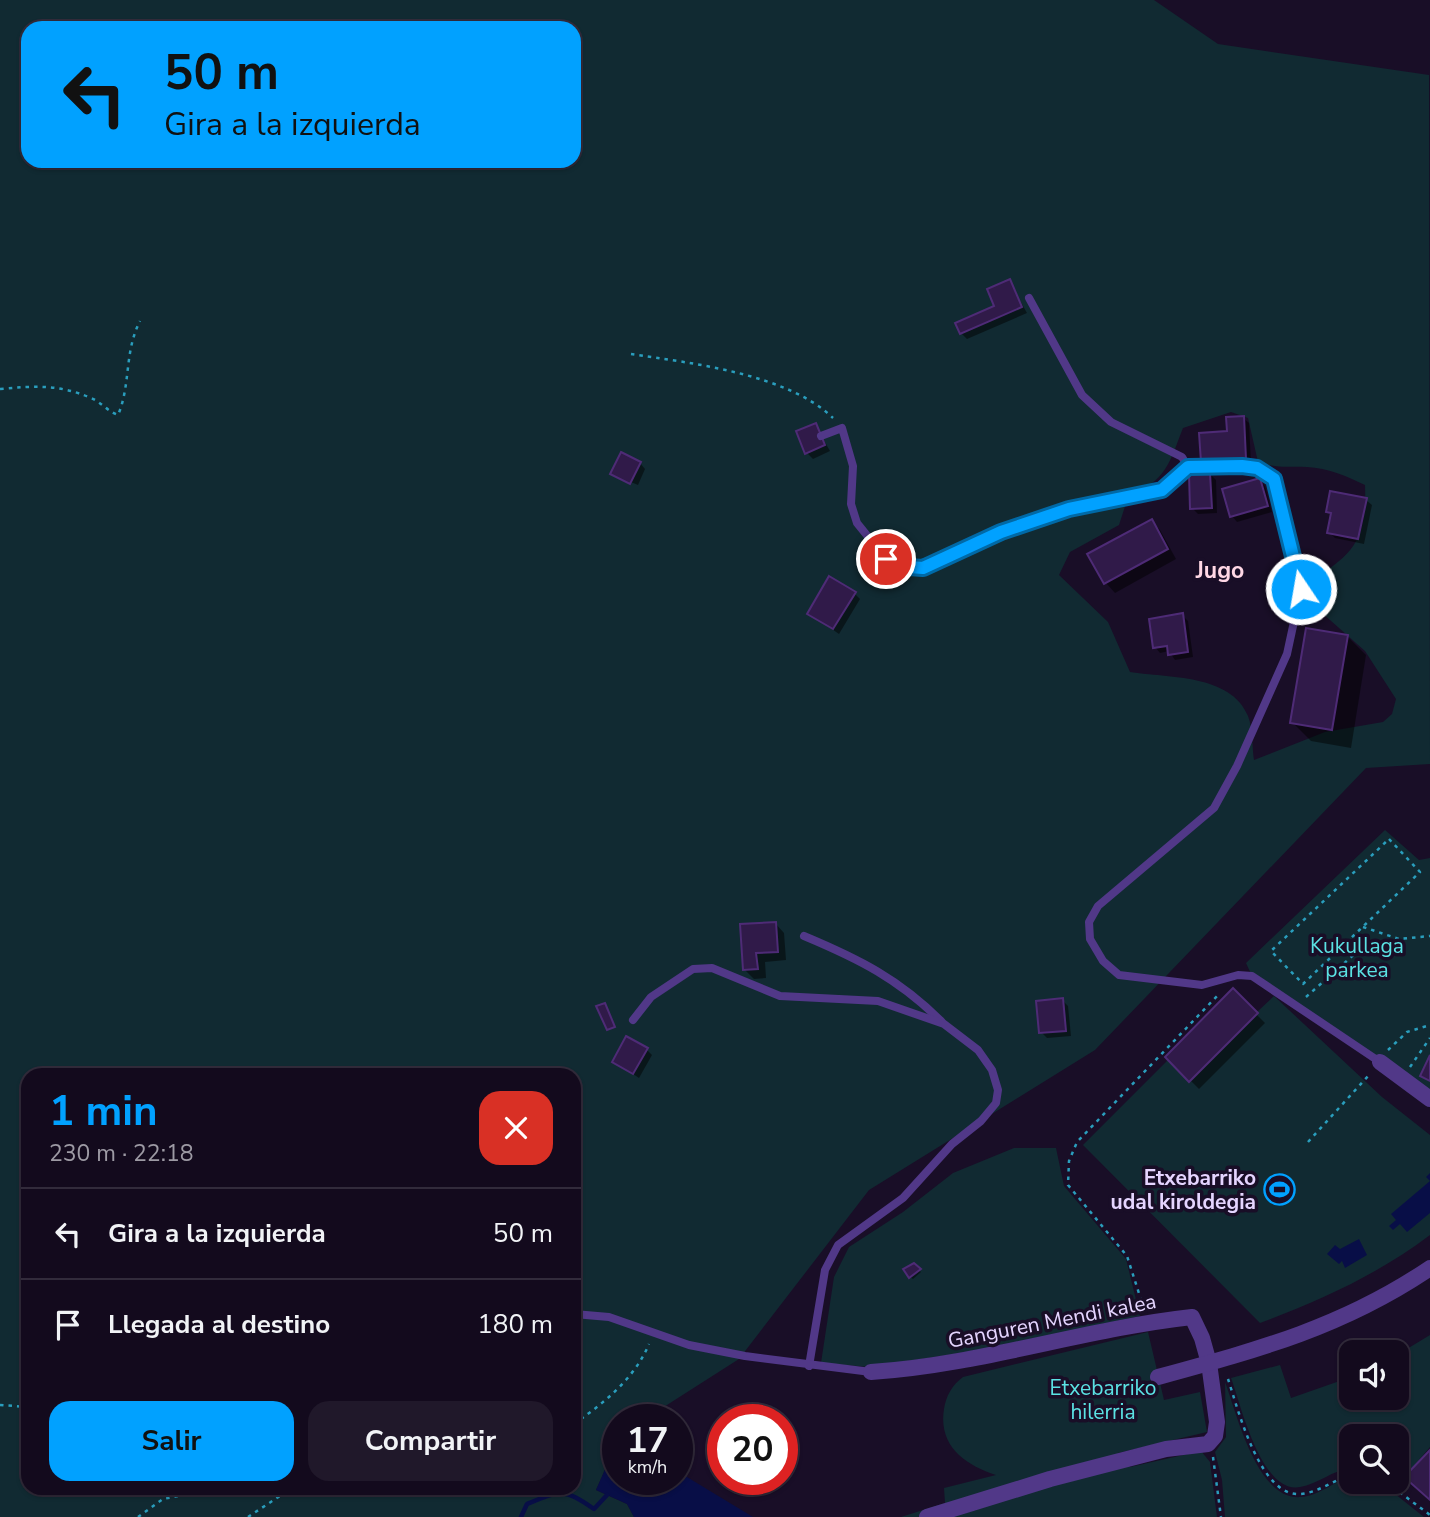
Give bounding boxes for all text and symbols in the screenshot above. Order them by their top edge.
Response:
text: 50 m [164,39,279,106]
icon: left [49,49,140,140]
text: Gira a la izquierda [164,103,421,146]
pin [856,529,916,589]
icon: arrive [867,540,905,578]
position arrow [1264,552,1338,626]
district label: Jugo [1195,555,1244,586]
park label: Kukullaga parkea [1310,932,1404,984]
text: 1 min [49,1083,158,1140]
button: close [479,1091,553,1165]
text: 230 m · 22:18 [49,1138,194,1169]
place label: Etxebarriko udal kiroldegia [1111,1164,1256,1216]
sports icon: Etxebarriko udal kiroldegia [1262,1173,1296,1207]
icon: left [49,1215,87,1253]
text: Gira a la izquierda [108,1216,326,1251]
text: 50 m [493,1216,553,1251]
street label: Ganguren Mendi kalea [945,1287,1159,1355]
icon: arrive [49,1306,87,1344]
text: Llegada al destino [108,1307,330,1342]
text: 180 m [477,1307,553,1342]
map controls [1339,1340,1409,1494]
button: sound [1339,1340,1409,1410]
park label: Etxebarriko hilerria [1050,1374,1156,1426]
button: Salir [49,1401,294,1481]
button: Compartir [308,1401,553,1481]
speed limit sign: 20 [707,1404,798,1495]
text: 17 [626,1417,669,1464]
button: search [1339,1424,1409,1494]
text: km/h [628,1455,667,1479]

